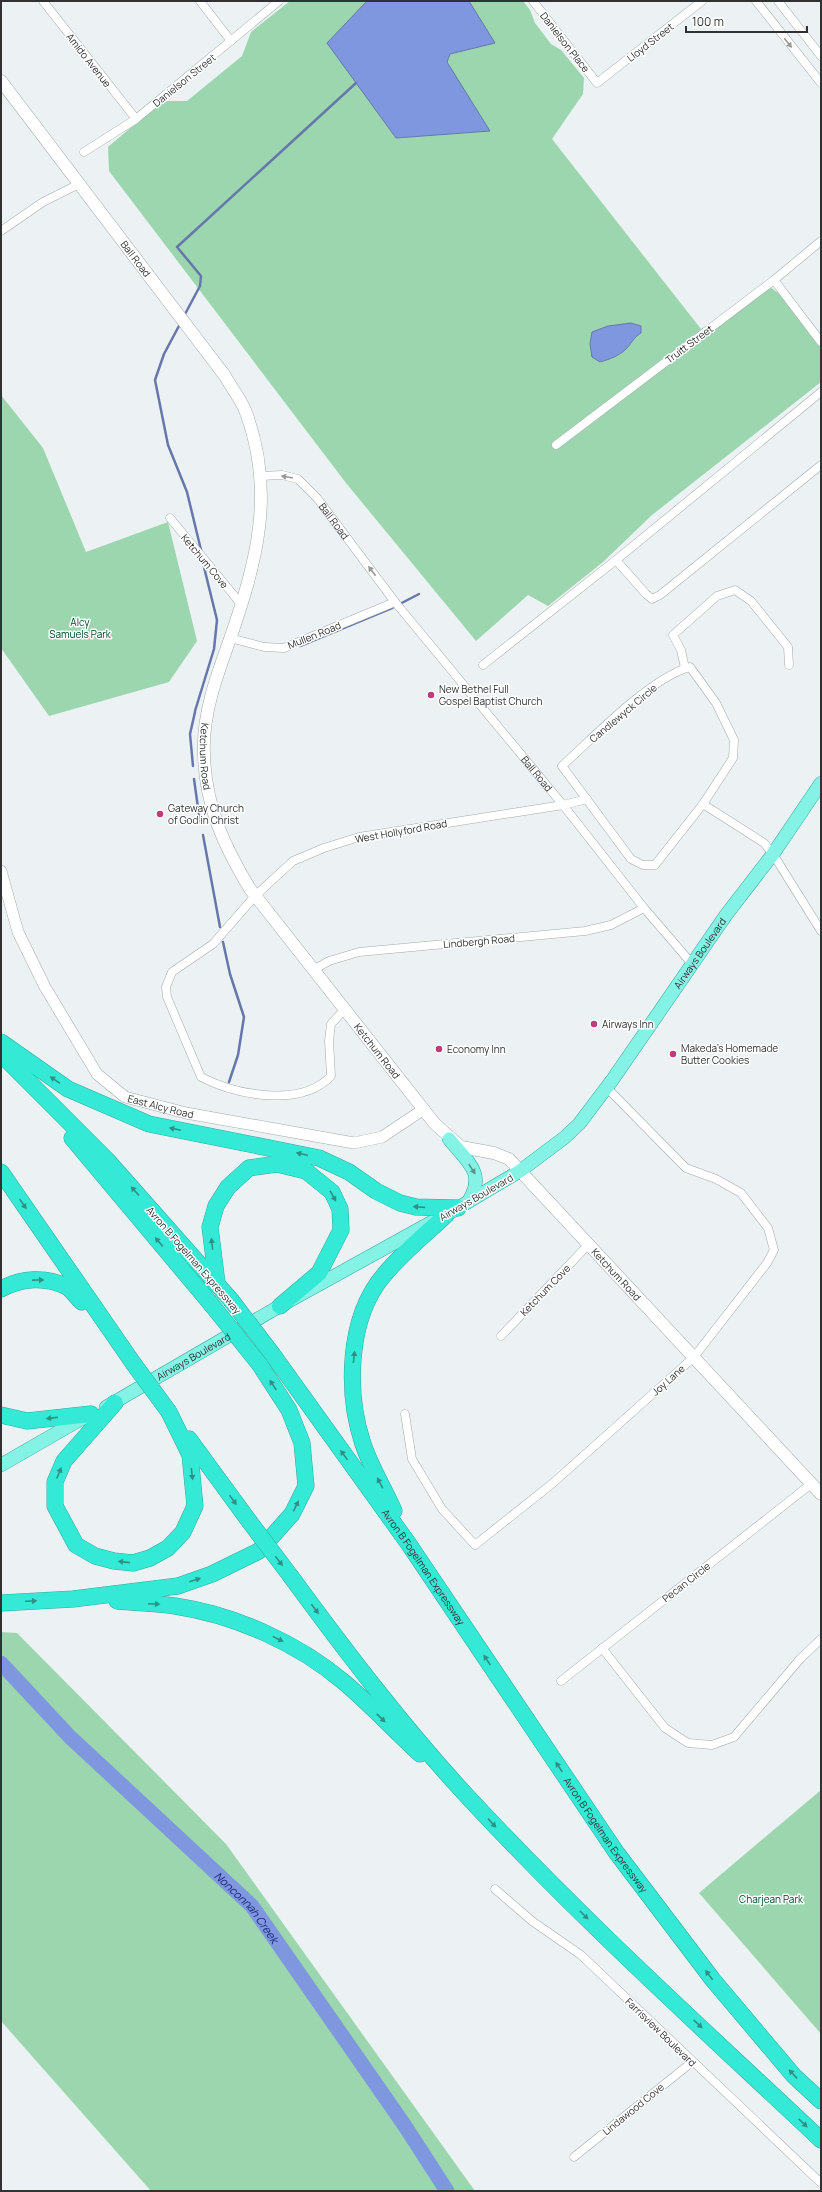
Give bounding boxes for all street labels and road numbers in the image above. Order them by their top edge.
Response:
street label: Danielson Place [537,9,593,75]
street label: Lloyd Street [624,19,676,65]
street label: Amido Avenue [63,30,115,90]
street label: Danielson Street [150,50,218,110]
street label: Ball Road [118,238,154,280]
street label: Truitt Street [662,322,716,366]
street label: Ball Road [316,500,352,542]
street label: Ketchum Cove [178,531,232,591]
street label: Mullen Road [285,618,343,652]
street label: Candlewyck Circle [586,680,660,745]
street label: Ketchum Road [197,722,215,791]
street label: Ball Road [518,753,556,794]
street label: West Hollyford Road [354,816,448,846]
street label: Airways Boulevard [670,915,729,991]
street label: Lindbergh Road [443,931,516,951]
street label: Ketchum Road [351,1020,404,1082]
street label: East Alcy Road [126,1091,195,1121]
street label: Airways Boulevard [436,1170,516,1224]
street label: Avron B Fogelman Expressway [144,1203,245,1317]
street label: Ketchum Road [588,1245,644,1304]
street label: Ketchum Cove [517,1261,573,1319]
street label: Airways Boulevard [154,1329,233,1383]
street label: Joy Lane [648,1361,688,1399]
street label: Avron B Fogelman Expressway [379,1506,469,1628]
street label: Pecan Circle [659,1559,713,1605]
street label: Avron B Fogelman Expressway [561,1774,652,1896]
street label: Farrisview Boulevard [623,1995,700,2070]
street label: Lindawood Cove [599,2080,667,2138]

